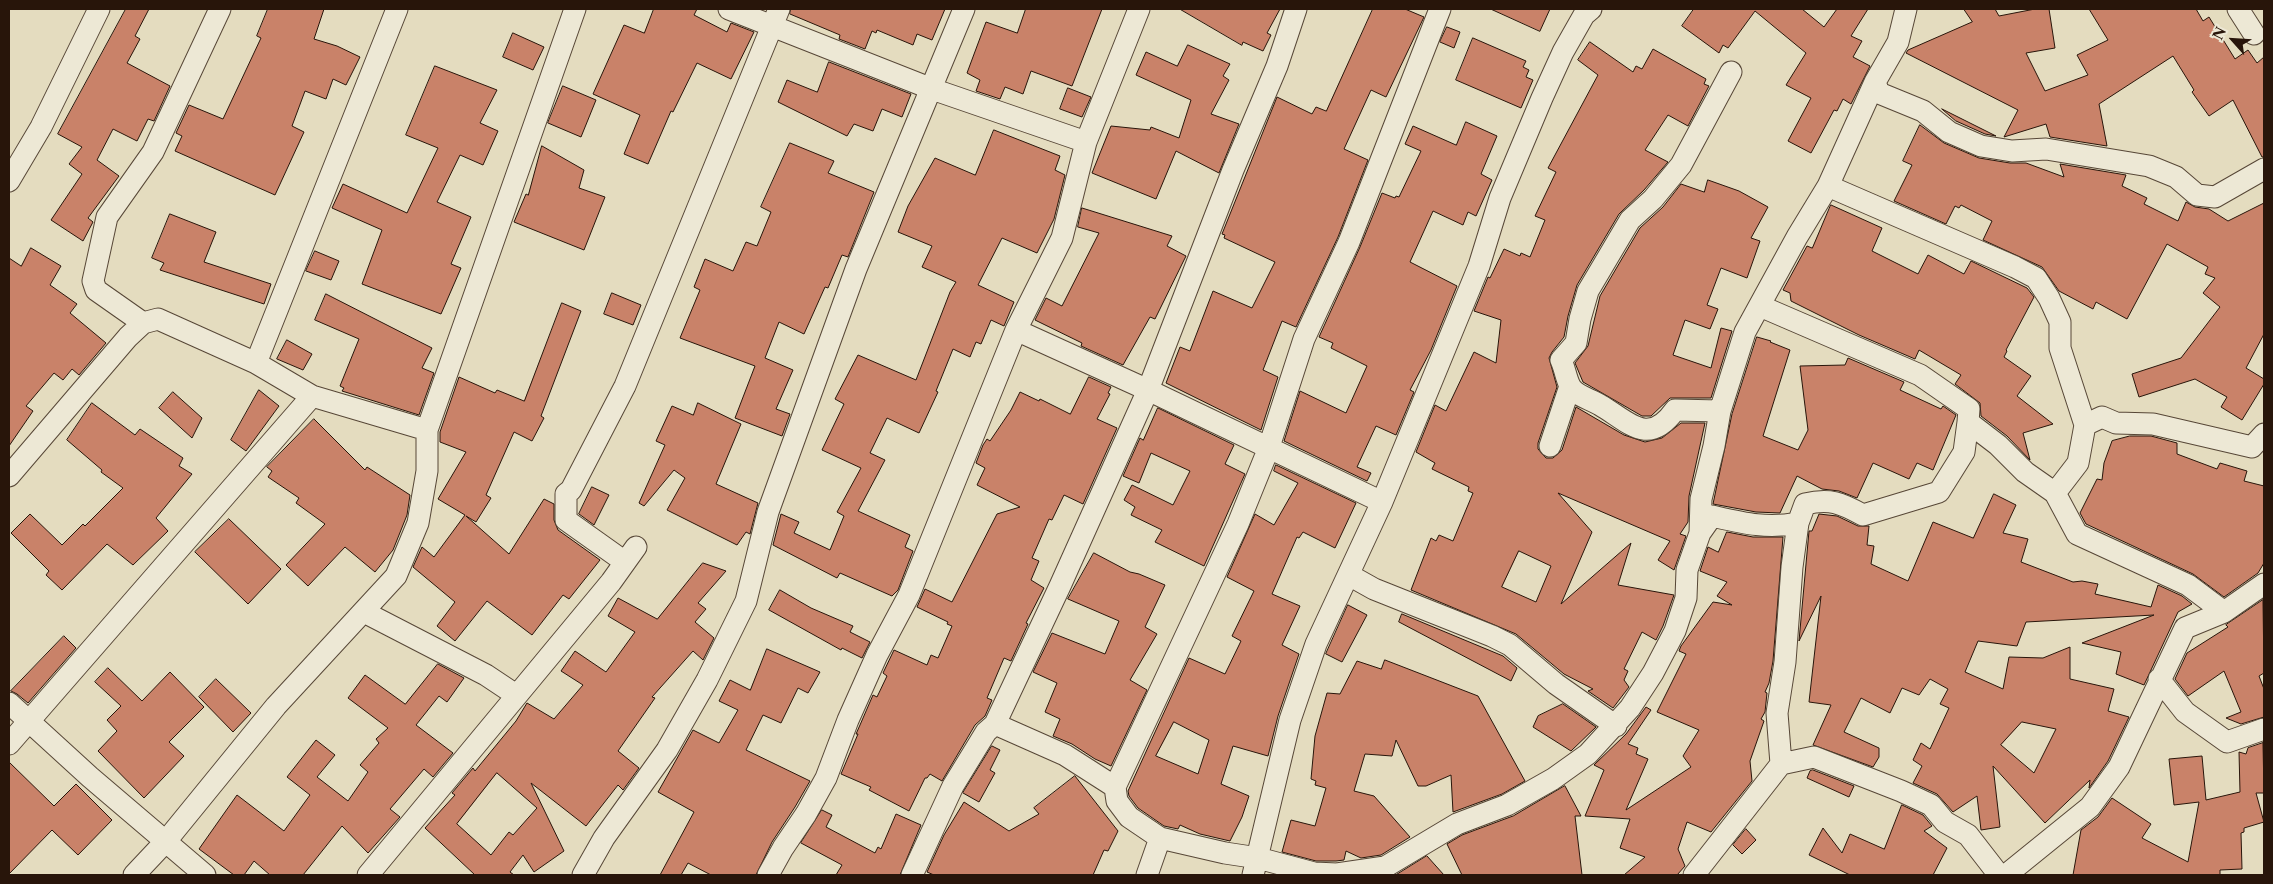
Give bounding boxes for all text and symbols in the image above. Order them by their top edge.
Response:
north arrow [2208,15,2258,65]
text: N [2209,24,2230,43]

